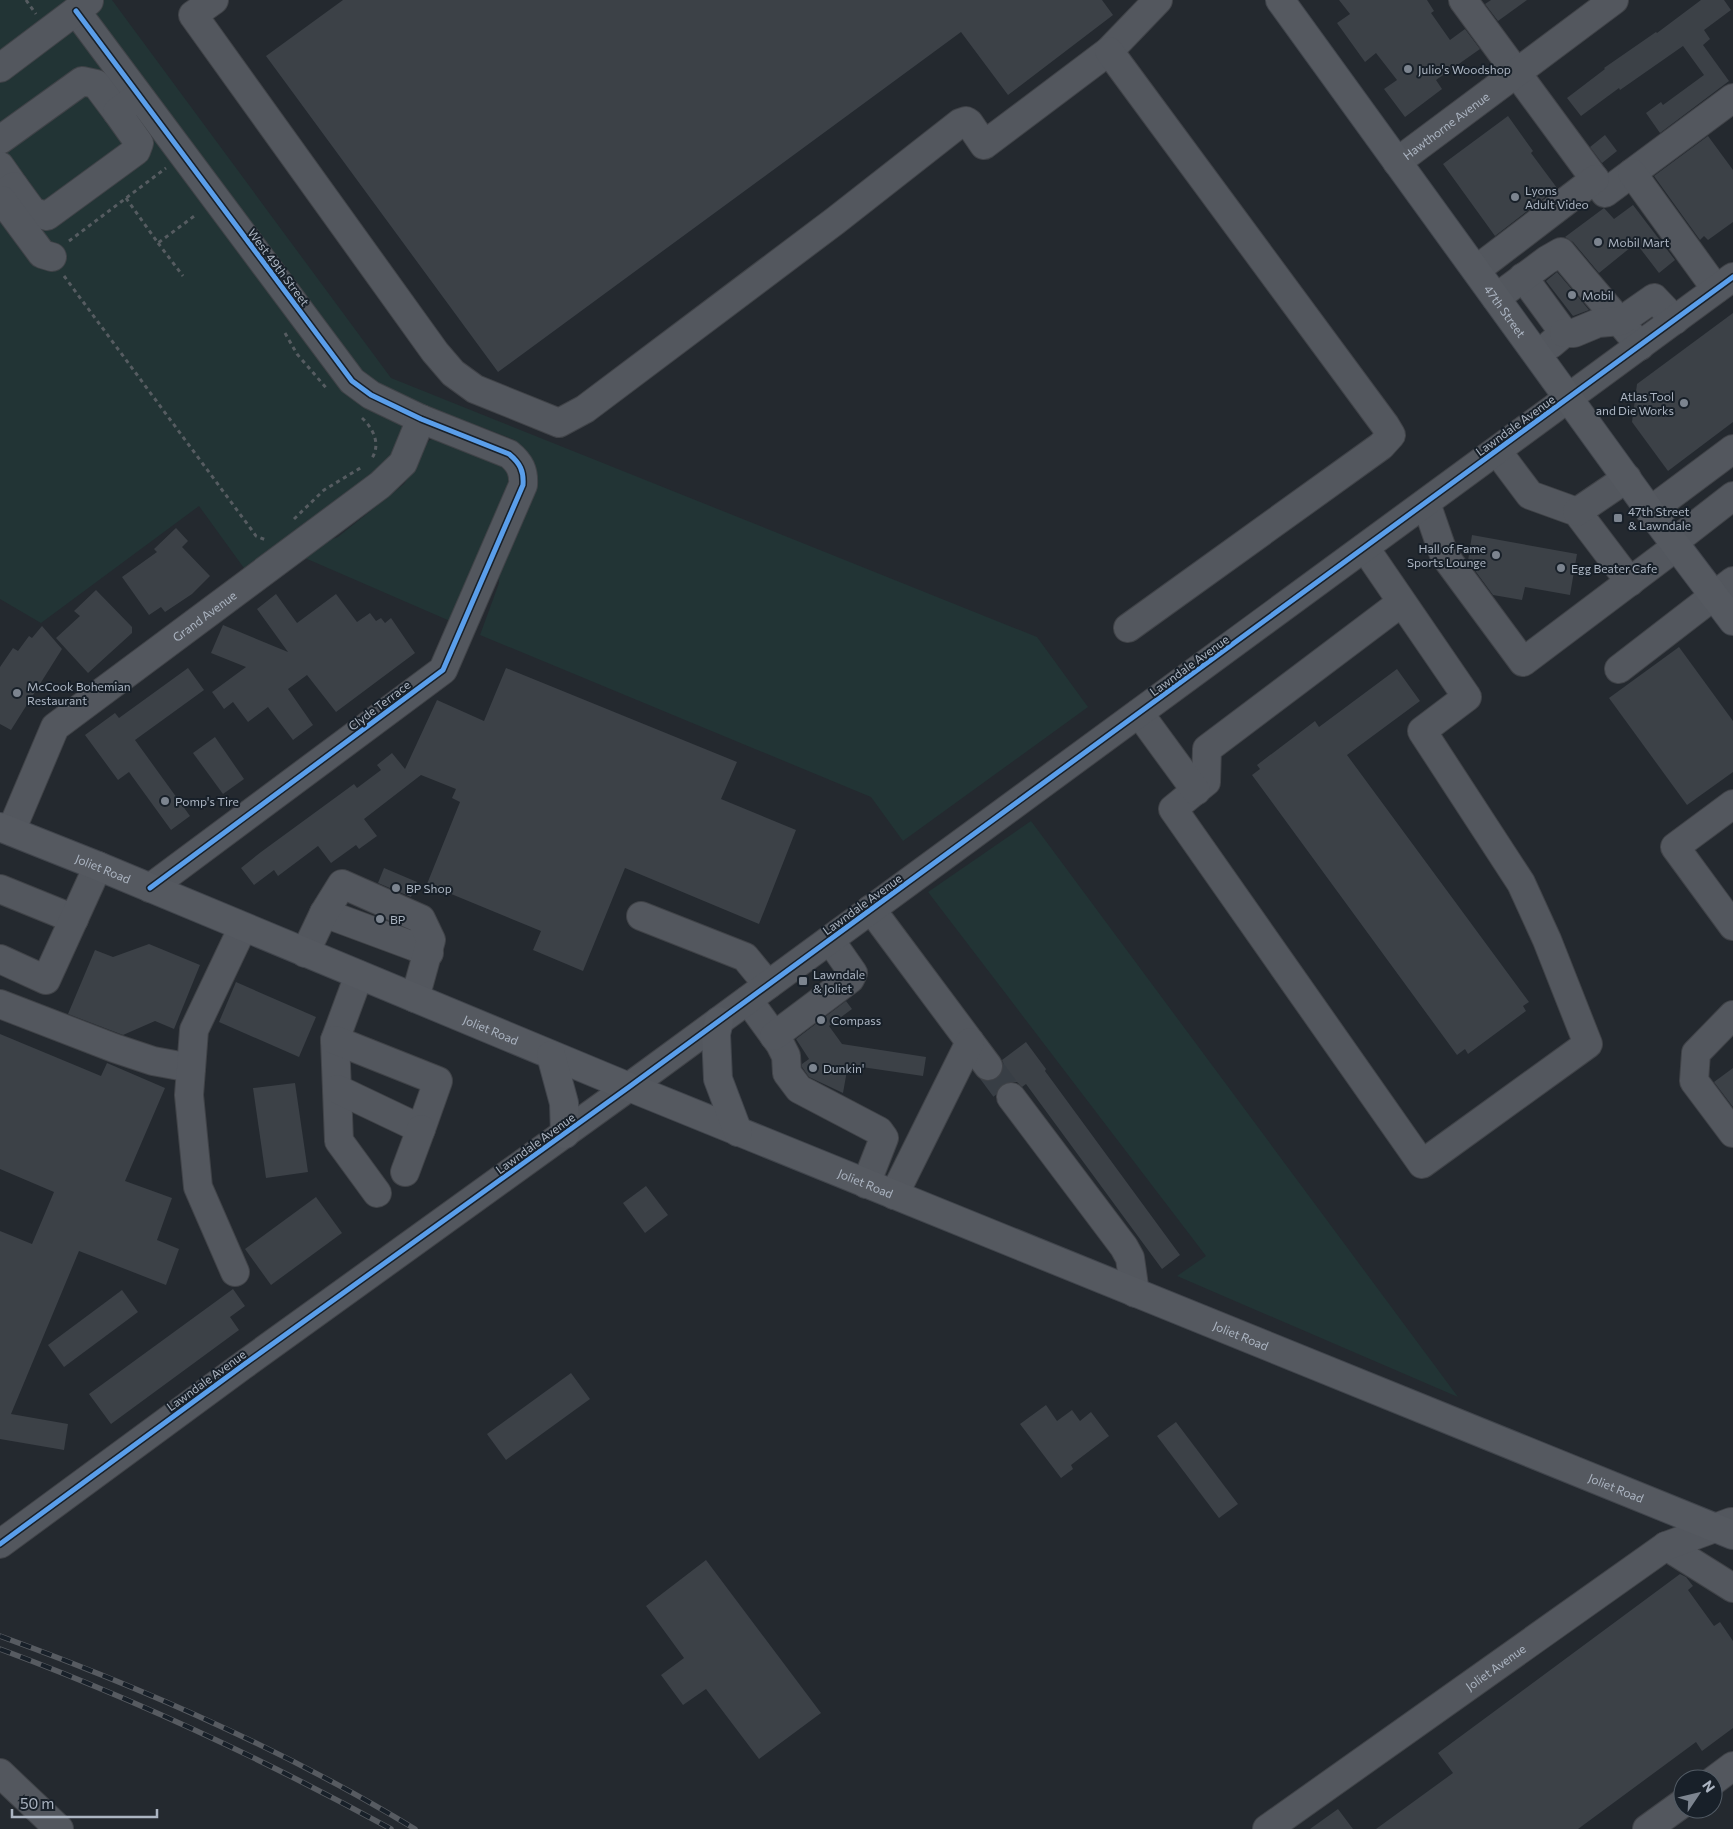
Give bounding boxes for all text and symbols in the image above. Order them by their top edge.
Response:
place label: Julio's Woodshop [1418,62,1511,77]
marker: Julio's Woodshop [1402,63,1414,75]
street label: Hawthorne Avenue [1400,89,1492,162]
place label: Lyons Adult Video [1525,183,1589,211]
marker: Lyons Adult Video [1509,191,1521,203]
street label: West 49th Street [245,226,313,308]
place label: Mobil Mart [1608,235,1670,249]
marker: Mobil Mart [1592,236,1604,248]
street label: 47th Street [1482,282,1529,340]
place label: Mobil [1582,288,1614,302]
marker: Mobil [1566,289,1578,301]
place label: Atlas Tool and Die Works [1596,389,1674,417]
street label: Lawndale Avenue [1473,392,1557,458]
marker: Atlas Tool and Die Works [1678,397,1690,409]
place label: 47th Street & Lawndale [1628,504,1691,532]
marker: 47th Street & Lawndale [1612,512,1624,524]
place label: Hall of Fame Sports Lounge [1407,541,1486,569]
marker: Hall of Fame Sports Lounge [1490,549,1502,561]
place label: Egg Beater Cafe [1571,561,1657,575]
marker: Egg Beater Cafe [1555,562,1567,574]
street label: Grand Avenue [170,588,239,644]
street label: Lawndale Avenue [1147,632,1231,698]
street label: Clyde Terrace [345,677,413,733]
place label: McCook Bohemian Restaurant [27,679,131,707]
marker: McCook Bohemian Restaurant [11,687,23,699]
place label: Pomp's Tire [175,794,239,808]
marker: Pomp's Tire [159,795,171,807]
street label: Joliet Road [73,851,133,886]
street label: Lawndale Avenue [820,871,904,937]
place label: BP Shop [406,881,452,895]
marker: BP Shop [390,882,402,894]
place label: BP [390,912,406,926]
marker: BP [374,913,386,925]
place label: Lawndale & Joliet [813,967,865,996]
marker: Lawndale & Joliet [797,975,809,987]
street label: Joliet Road [461,1012,521,1047]
place label: Compass [831,1013,881,1027]
marker: Compass [815,1014,827,1026]
place label: Dunkin' [823,1061,864,1075]
marker: Dunkin' [807,1062,819,1074]
street label: Lawndale Avenue [493,1110,577,1176]
street label: Joliet Road [836,1166,895,1201]
street label: Joliet Road [1211,1318,1271,1353]
street label: Lawndale Avenue [164,1347,248,1413]
street label: Joliet Road [1586,1470,1646,1505]
street label: Joliet Avenue [1463,1641,1528,1694]
north arrow [1673,1769,1723,1819]
text: N [1699,1777,1719,1795]
scale bar [12,1786,158,1818]
text: 50 m [20,1794,54,1812]

